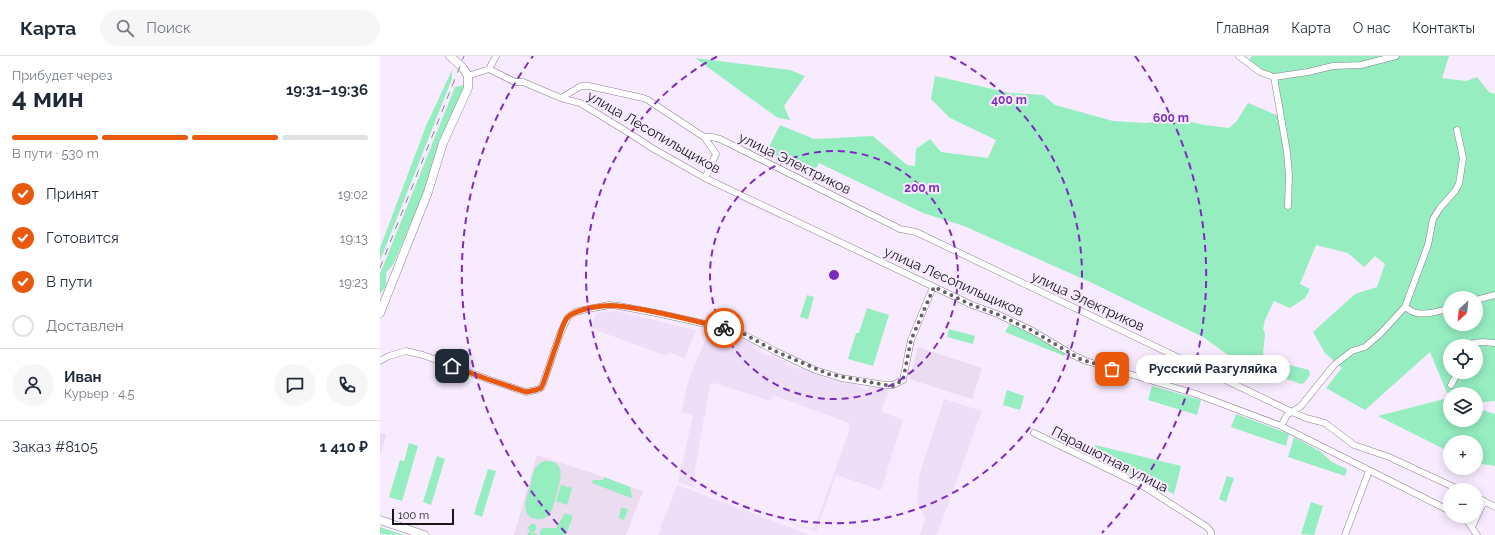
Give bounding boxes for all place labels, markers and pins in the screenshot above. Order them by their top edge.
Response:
centre of rings [827,268,841,282]
pin [435,349,469,383]
pin [1095,352,1129,386]
callout: Русский Разгуляйка [1136,355,1290,383]

